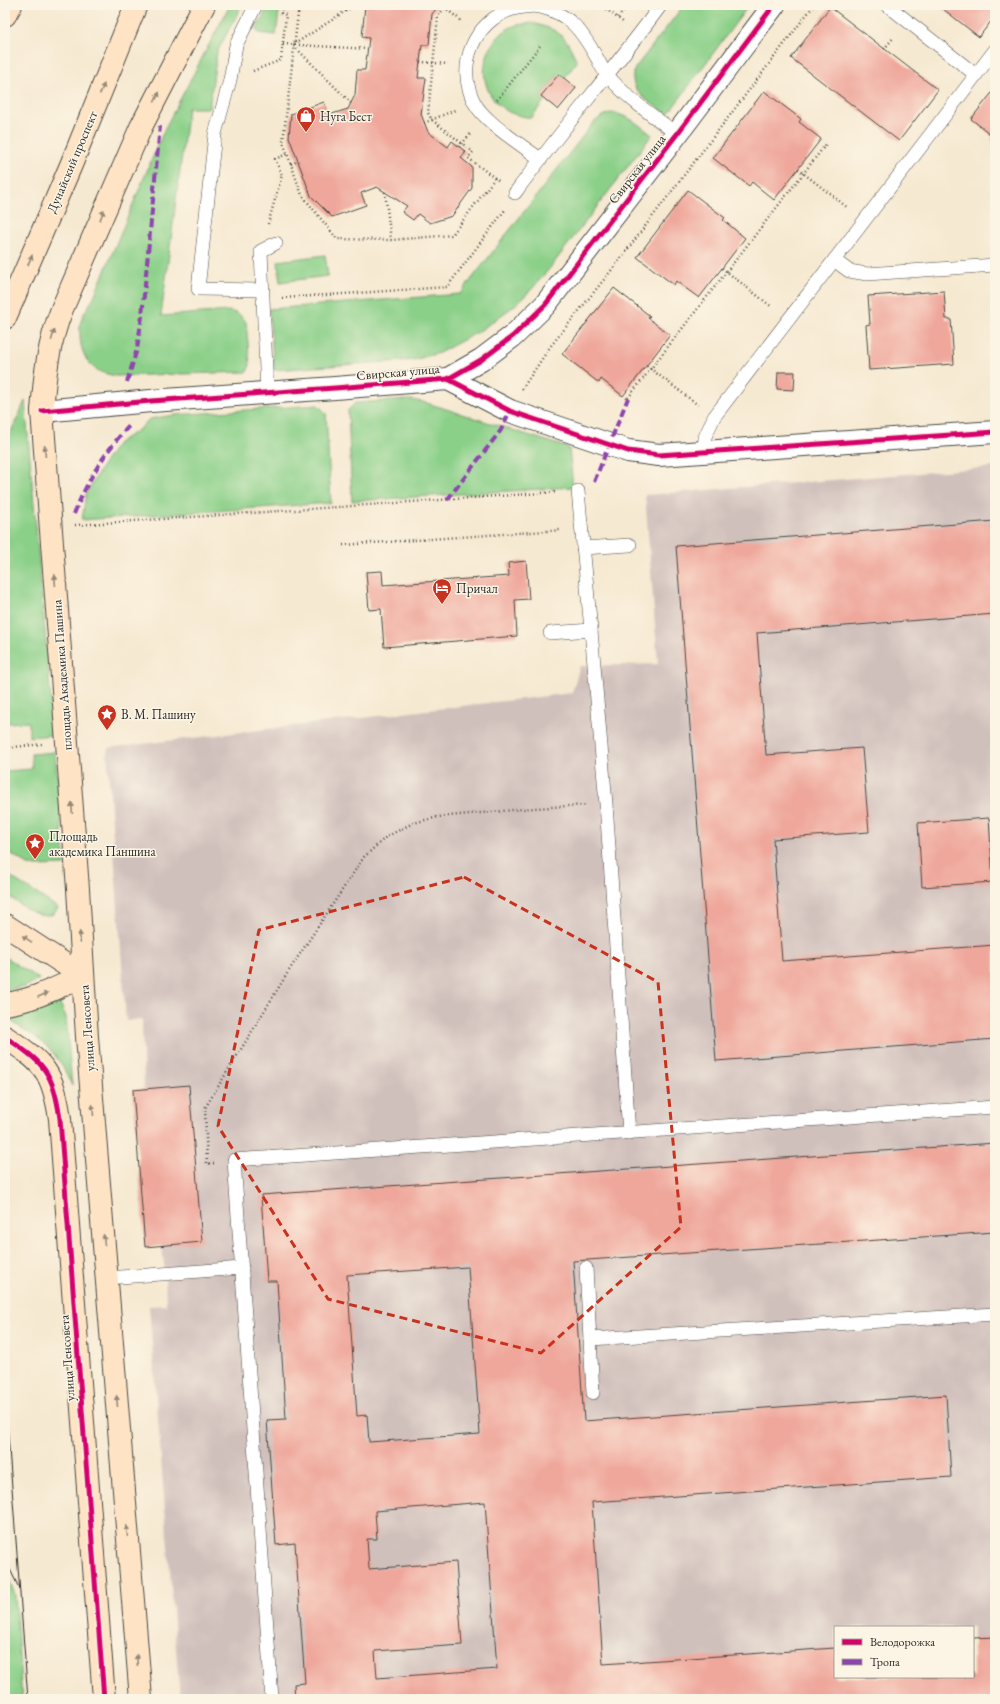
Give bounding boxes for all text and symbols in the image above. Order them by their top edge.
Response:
one-way arrow [99,83,105,94]
one-way arrow [153,92,160,103]
shop icon: Нуга Бест [295,105,317,133]
street label: Дунайский проспект [43,108,101,216]
place label: Нуга Бест [320,108,372,125]
street label: Свирская улица [605,130,670,207]
one-way arrow [100,209,106,221]
one-way arrow [28,254,34,266]
one-way arrow [50,329,56,341]
street label: Свирская улица [356,360,441,384]
one-way arrow [42,445,49,457]
one-way arrow [52,574,59,586]
hotel icon: Причал [431,577,453,605]
place label: Причал [456,580,498,597]
street label: площадь Академика Пашина [48,598,76,751]
place icon: В. М. Пашину [96,703,118,731]
place label: В. М. Пашину [121,706,196,723]
one-way arrow [68,802,75,814]
place label: Площадь академика Паншина [49,828,157,860]
place icon: Площадь академика Паншина [24,832,46,860]
one-way arrow [77,931,84,943]
one-way arrow [21,936,33,943]
street label: улица Ленсовета [75,983,99,1072]
one-way arrow [37,991,49,997]
one-way arrow [90,1104,96,1116]
one-way arrow [100,1234,107,1246]
street label: улица Ленсовета [55,1313,79,1402]
one-way arrow [113,1395,120,1407]
one-way arrow [124,1525,130,1537]
legend [834,1626,974,1678]
text: Велодорожка [870,1634,935,1650]
one-way arrow [134,1654,141,1666]
text: Тропа [870,1654,900,1670]

